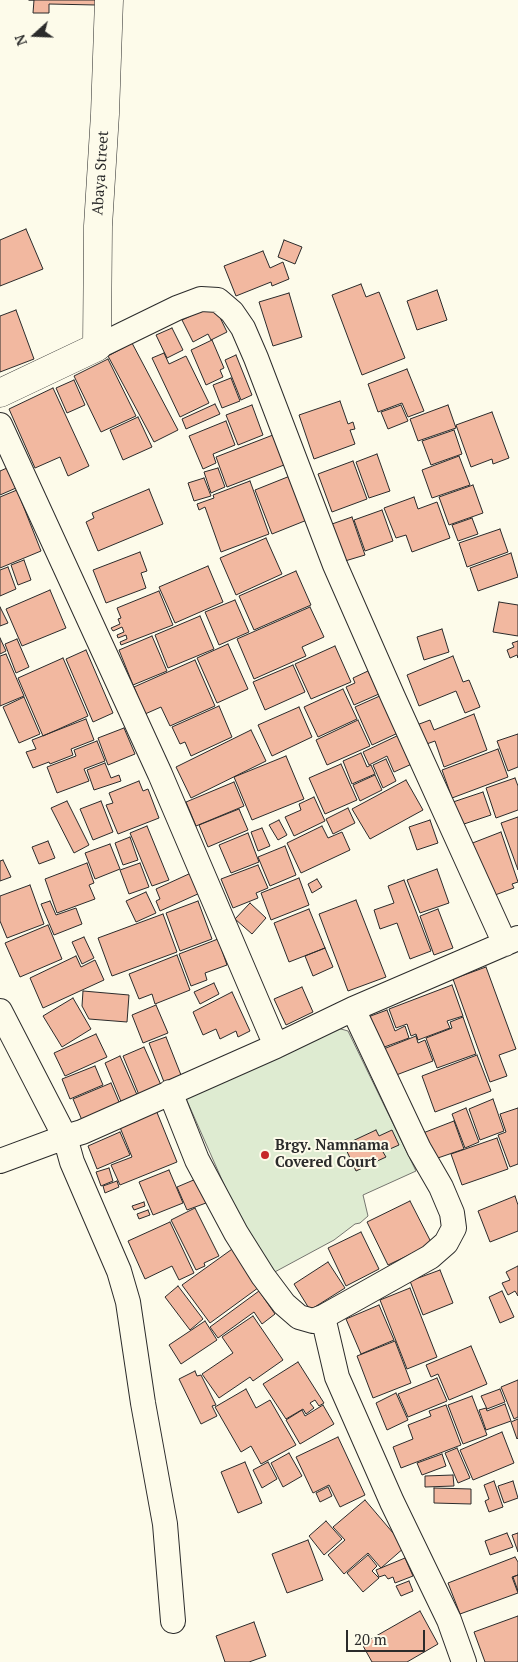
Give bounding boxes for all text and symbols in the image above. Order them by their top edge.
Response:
north arrow [10,10,60,60]
text: N [10,32,31,49]
street label: Abaya Street [89,130,113,216]
place label: Brgy. Namnama Covered Court [275,1137,389,1172]
marker: Brgy. Namnama Covered Court [259,1149,271,1161]
scale bar [348,1620,427,1652]
text: 20 m [354,1629,387,1649]

